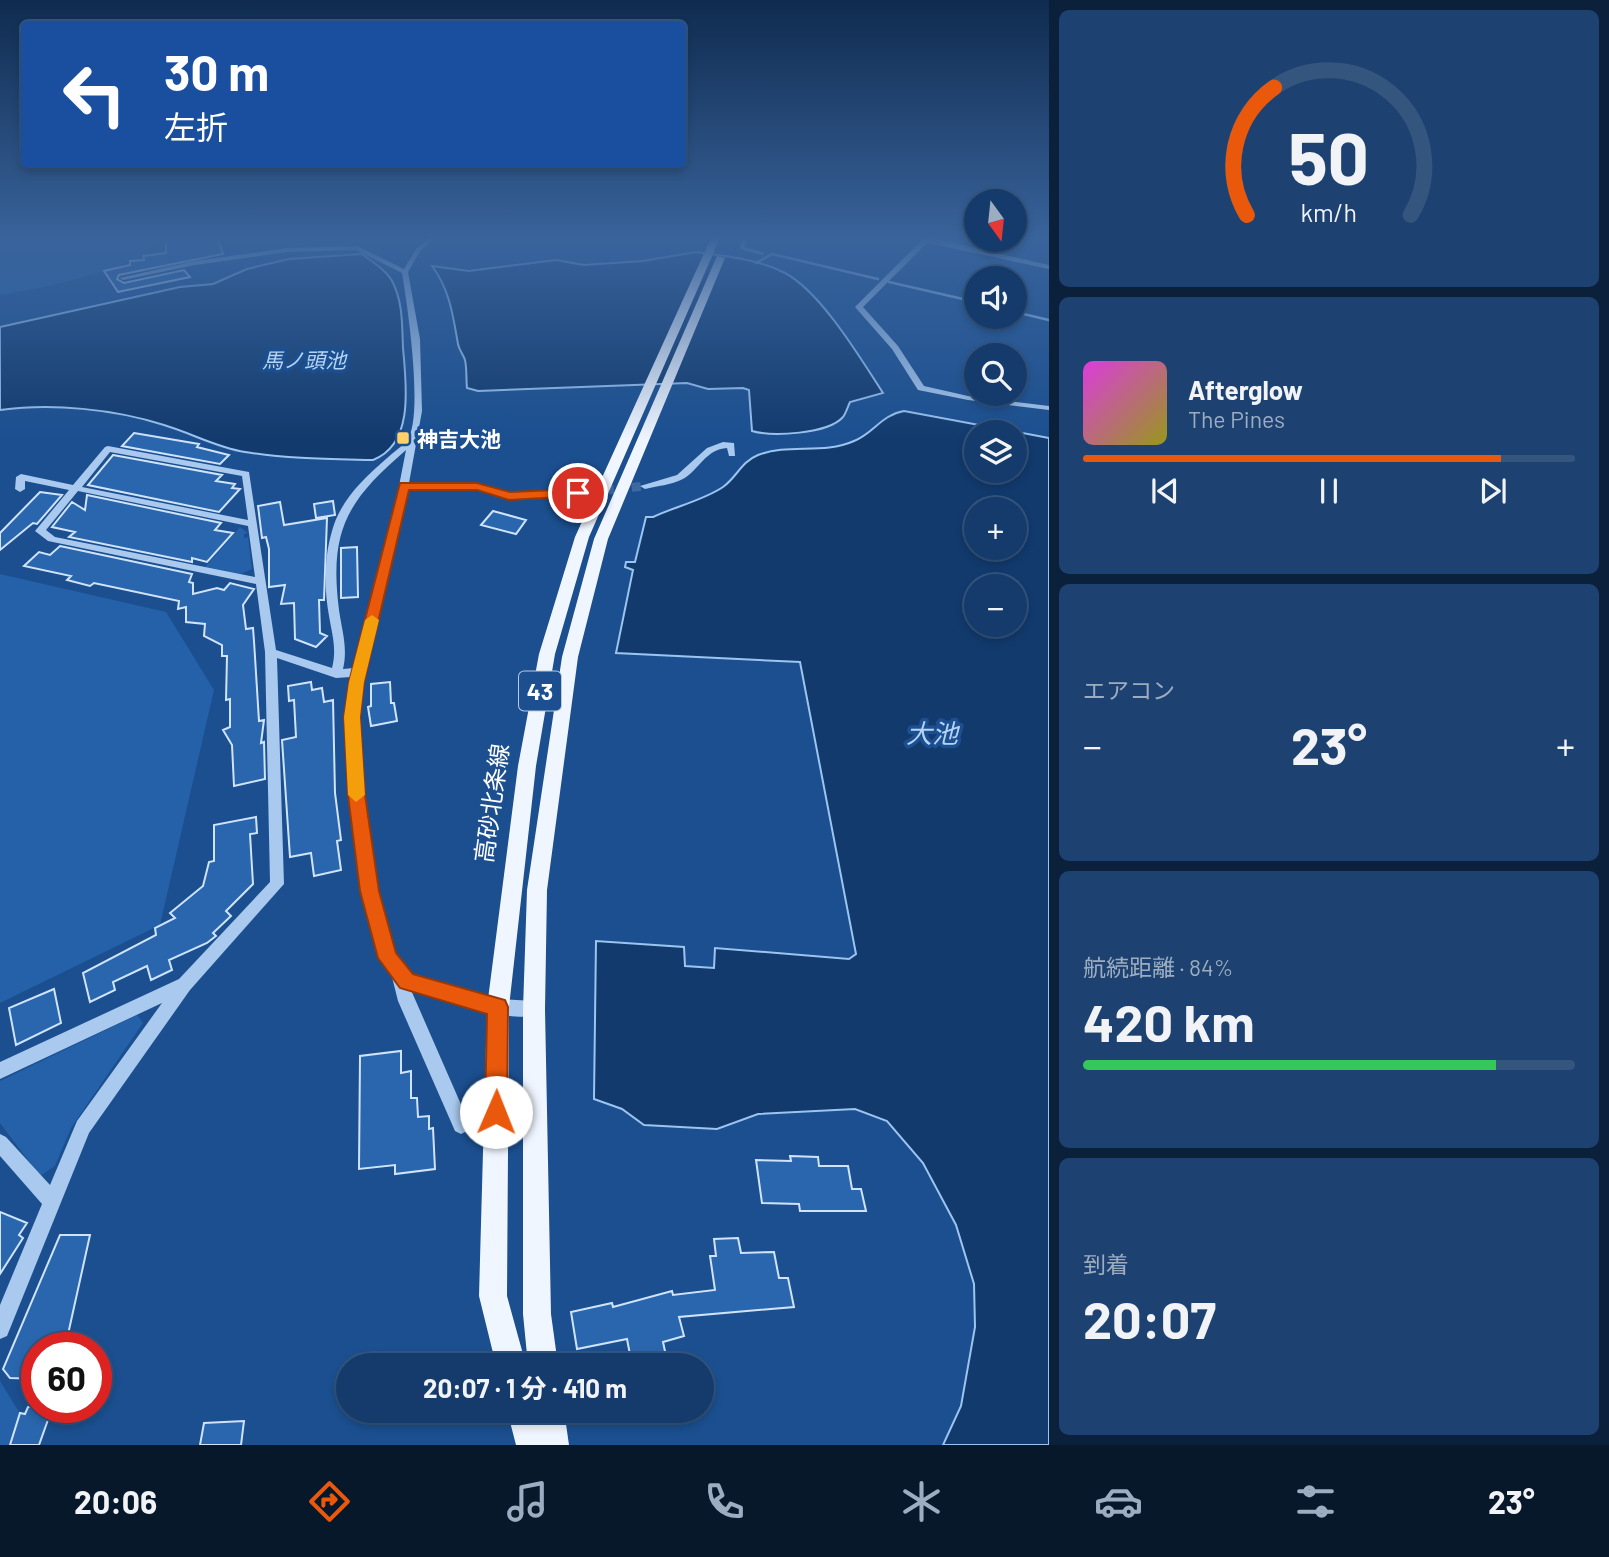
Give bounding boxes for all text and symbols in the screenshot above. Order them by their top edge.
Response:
text: 30 m [164,42,269,101]
icon: left [49,49,140,140]
text: 左折 [164,107,228,145]
text: 50 [1289,112,1369,200]
north arrow [964,189,1027,252]
map controls [964,189,1027,637]
text: km/h [1301,196,1357,226]
button: sound [964,266,1027,329]
button: search [964,343,1027,406]
water label: 馬ノ頭池 [262,347,348,372]
text: Afterglow [1188,374,1303,405]
text: The Pines [1188,405,1285,433]
button: layers [964,420,1027,483]
place label: 神吉大池 [417,426,501,451]
marker: 神吉大池 [395,430,411,446]
pin [548,463,608,523]
icon: previous [1146,472,1184,510]
icon: pause [1310,472,1348,510]
icon: next [1474,472,1512,510]
icon: arrive [559,474,597,512]
button: + [964,497,1027,560]
button: − [964,574,1027,637]
road number: 43 [519,671,561,710]
text: エアコン [1083,676,1175,704]
text: 23° [1291,713,1367,775]
water label: 大池 [906,717,961,748]
text: − [1083,722,1102,768]
text: + [1556,722,1575,768]
street label: 高砂北条線 [468,742,514,864]
text: 航続距離 · 84% [1083,953,1233,981]
text: 420 km [1083,990,1255,1052]
position arrow [459,1075,533,1149]
text: 到着 [1083,1250,1129,1278]
text: 20:07 [1083,1287,1216,1349]
speed limit sign: 60 [21,1332,112,1423]
text: 20:07 · 1 分 · 410 m [423,1372,627,1403]
icon: directions [305,1477,354,1526]
icon: music [503,1477,552,1526]
icon: phone [700,1477,749,1526]
icon: climate [897,1477,946,1526]
icon: car [1094,1477,1143,1526]
icon: filters [1291,1477,1340,1526]
text: 20:06 [74,1482,157,1520]
text: 23° [1488,1482,1535,1520]

